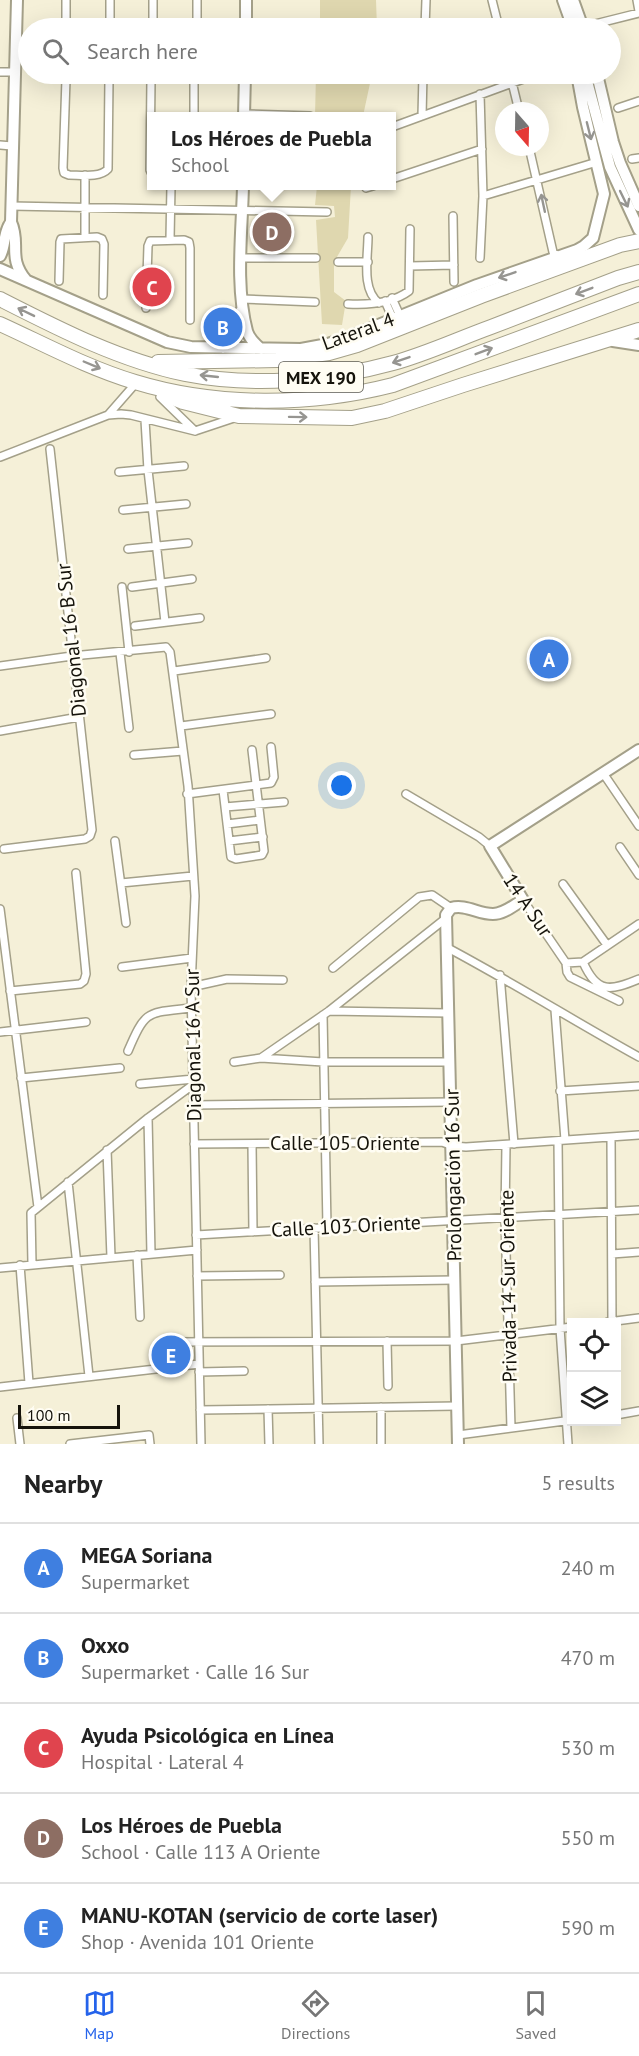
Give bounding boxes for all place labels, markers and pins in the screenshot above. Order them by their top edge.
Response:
pin: D [252,210,292,254]
pin: C [132,264,172,310]
pin: B [204,304,242,350]
pin: A [530,636,568,682]
pin: E [152,1332,190,1378]

